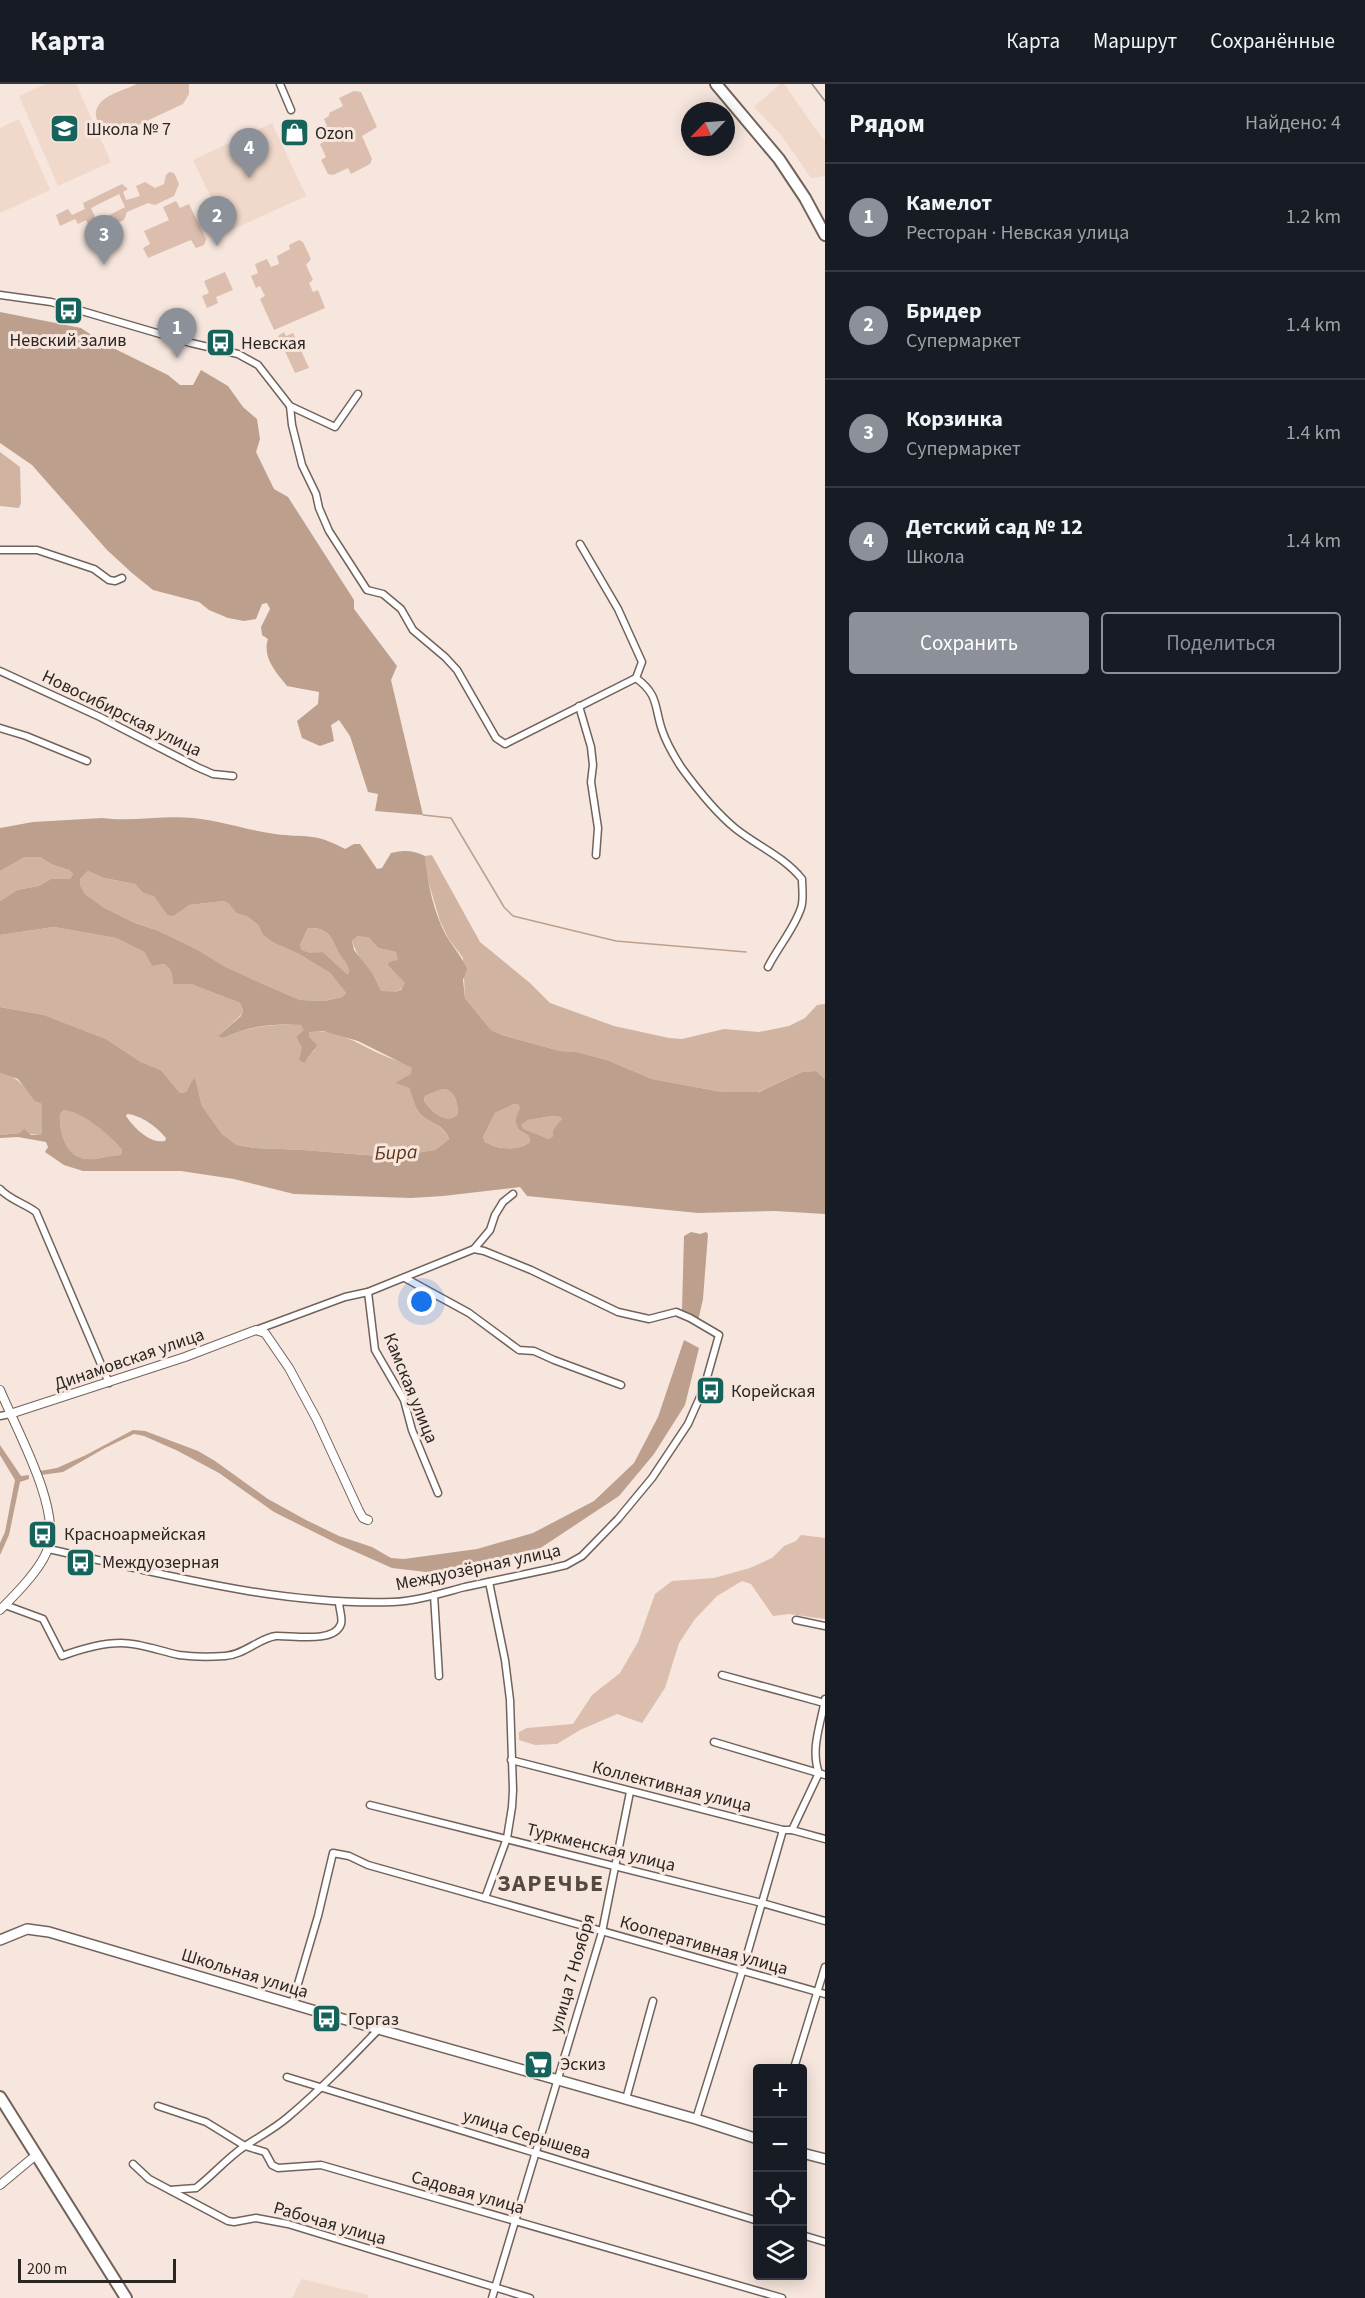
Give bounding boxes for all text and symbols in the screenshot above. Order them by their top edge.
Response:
text: Карта [30,21,105,61]
text: Карта [1006,26,1060,56]
text: Маршрут [1093,26,1177,56]
text: Сохранённые [1210,26,1335,56]
north arrow [681,102,735,156]
text: Рядом [849,105,925,142]
text: Найдено: 4 [1245,109,1341,137]
school or university icon: Школа № 7 [49,113,81,145]
place label: Школа № 7 [86,117,171,142]
shop icon: Ozon [278,117,310,149]
place label: Ozon [315,121,354,146]
pin: 4 [230,128,268,178]
text: Камелот [906,187,992,219]
pin: 2 [198,196,236,246]
text: 1 [863,203,874,231]
text: 1.2 km [1286,203,1341,231]
pin: 3 [84,216,124,265]
text: Ресторан · Невская улица [906,219,1129,247]
bus stop icon: Невский залив [52,295,84,327]
text: Бридер [906,295,981,327]
pin: 1 [158,308,196,358]
text: 2 [863,311,874,339]
text: 1.4 km [1286,311,1341,339]
bus stop icon: Невская [204,327,236,359]
text: Супермаркет [906,327,1021,355]
place label: Невский залив [9,328,127,353]
place label: Невская [241,331,306,356]
text: Корзинка [906,403,1003,435]
text: 3 [863,419,874,447]
text: 1.4 km [1286,419,1341,447]
text: Супермаркет [906,435,1021,463]
text: Детский сад № 12 [906,511,1083,543]
text: 4 [863,527,874,555]
text: 1.4 km [1286,527,1341,555]
text: Школа [906,543,965,571]
button: Сохранить [849,612,1089,674]
button: Поделиться [1101,612,1341,674]
street label: Новосибирская улица [38,664,206,763]
water label: Бира [374,1138,418,1168]
your location [407,1287,436,1316]
street label: Динамовская улица [51,1322,208,1397]
street label: Камская улица [377,1329,444,1447]
bus stop icon: Корейская [694,1375,726,1407]
place label: Корейская [731,1379,815,1404]
bus stop icon: Красноармейская [27,1518,59,1550]
place label: Красноармейская [64,1522,206,1547]
street label: Междуозёрная улица [393,1538,563,1597]
bus stop icon: Междуозерная [65,1546,97,1578]
place label: Междуозерная [102,1550,220,1575]
street label: Коллективная улица [590,1755,754,1818]
street label: Туркменская улица [524,1817,678,1878]
district label: ЗАРЕЧЬЕ [497,1866,605,1901]
street label: Кооперативная улица [617,1909,791,1981]
street label: улица 7 Ноября [544,1911,601,2036]
street label: Школьная улица [178,1942,312,2005]
bus stop icon: Горгаз [311,2003,343,2035]
place label: Горгаз [348,2007,399,2032]
supermarket icon: Эскиз [523,2048,555,2080]
place label: Эскиз [560,2052,606,2077]
map controls [753,2064,807,2280]
button: + [753,2064,807,2118]
street label: улица Серышева [460,2103,594,2166]
button: − [753,2118,807,2172]
street label: Садовая улица [408,2164,528,2221]
button: locate [753,2172,807,2226]
street label: Рабочая улица [270,2195,389,2252]
button: layers [753,2226,807,2280]
scale bar [18,2256,176,2284]
text: 200 m [27,2258,67,2280]

